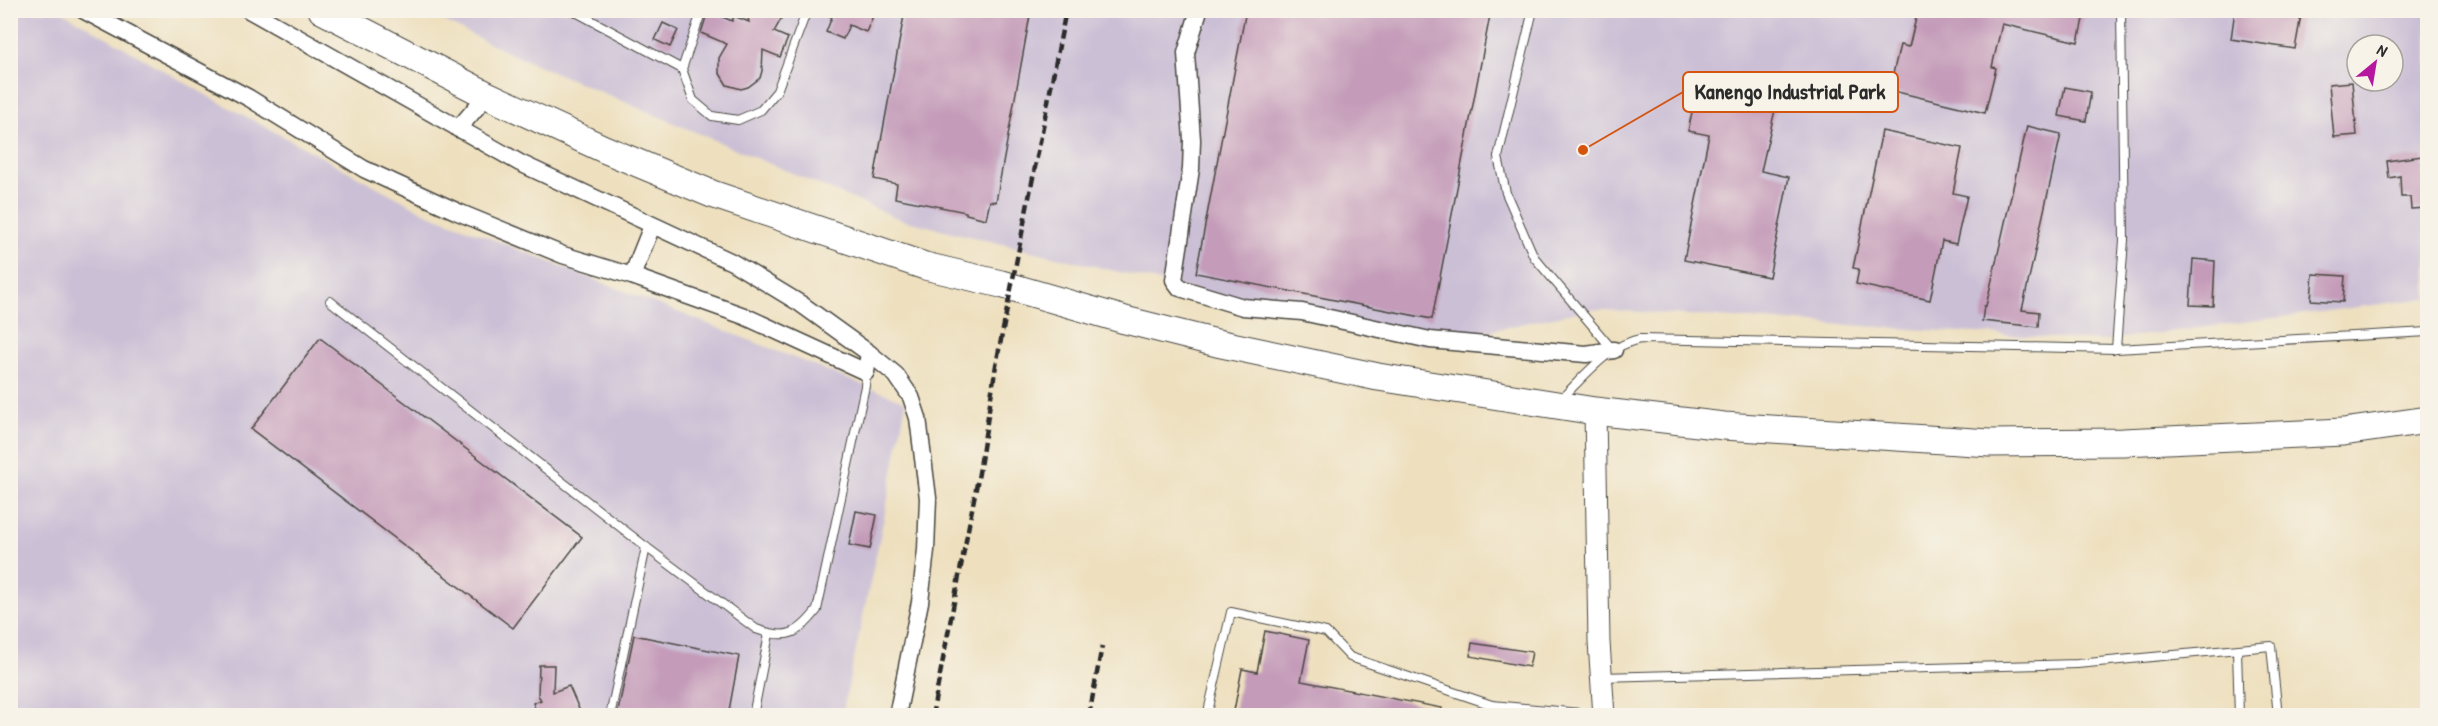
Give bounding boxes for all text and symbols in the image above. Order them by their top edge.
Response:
north arrow [2345,33,2405,93]
text: N [2373,38,2392,62]
callout: Kanengo Industrial Park [1683,72,1898,112]
text: Kanengo Industrial Park [1695,76,1886,107]

